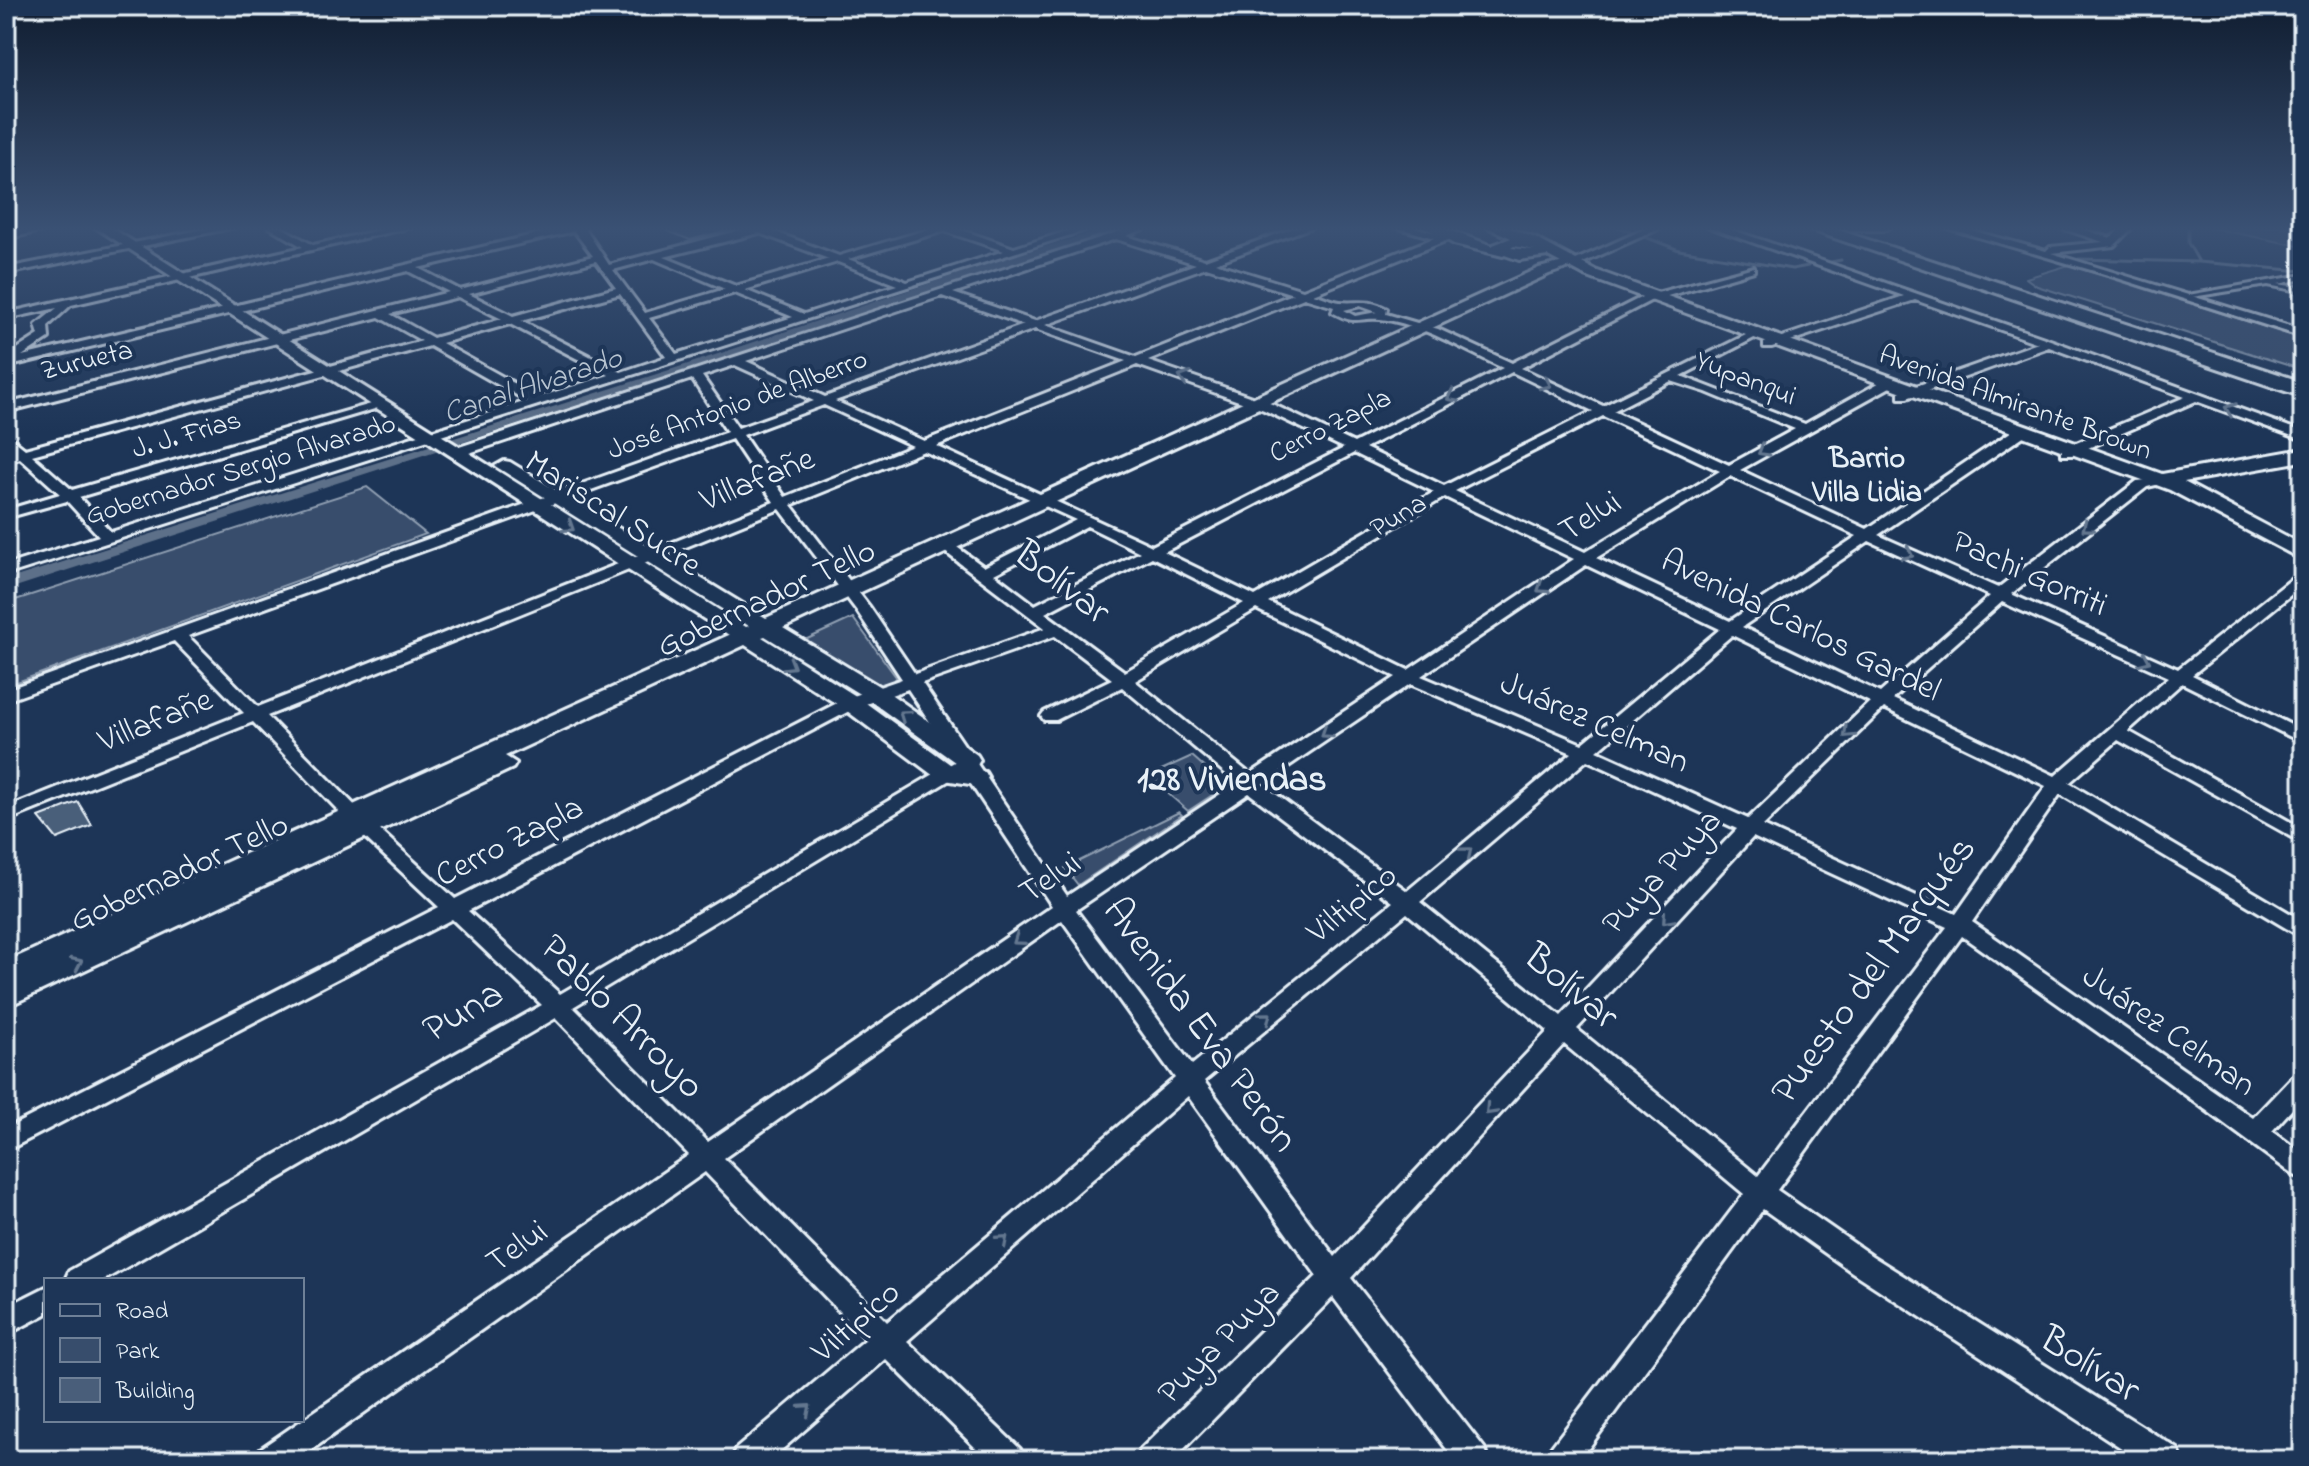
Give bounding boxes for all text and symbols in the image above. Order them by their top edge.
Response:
street label: Zurueta [37,331,137,393]
street label: Avenida Almirante Brown [1873,336,2157,472]
water label: Canal Alvarado [438,337,629,437]
street label: José Antonio de Alberro [602,340,874,472]
street label: Yupanqui [1688,342,1802,418]
one-way arrow [1178,371,1192,387]
one-way arrow [1538,374,1553,390]
street label: Cerro Zapla [1263,379,1399,475]
one-way arrow [1445,388,1460,403]
street label: J. J. Frias [128,401,246,471]
one-way arrow [2224,402,2238,419]
street label: Gobernador Sergio Alvarado [81,404,401,538]
street label: Villafañe [692,435,824,527]
district label: Barrio Villa Lidia [1811,438,1922,516]
street label: Mariscal Sucre [513,439,711,592]
one-way arrow [1757,441,1772,457]
street label: Telui [1550,479,1632,557]
street label: Puna [1363,484,1435,550]
one-way arrow [561,517,575,532]
one-way arrow [2081,517,2096,531]
street label: Pachi Gorriti [1943,518,2115,632]
street label: Bolívar [999,526,1123,641]
street label: Gobernador Tello [649,527,885,673]
street label: Avenida Carlos Gardel [1651,537,1949,717]
one-way arrow [1900,544,1914,560]
one-way arrow [1536,578,1551,593]
one-way arrow [2137,651,2152,667]
one-way arrow [781,655,795,670]
street label: Juárez Celman [1491,660,1697,788]
street label: Villafañe [90,676,222,768]
one-way arrow [899,710,913,725]
one-way arrow [1321,723,1335,738]
one-way arrow [1843,723,1857,738]
district label: 128 Viviendas [1137,755,1327,808]
street label: Cerro Zapla [427,784,593,902]
street label: Puya Puya [1591,799,1735,947]
street label: Gobernador Tello [62,801,298,947]
street label: Puesto del Marqués [1757,825,1993,1117]
street label: Telui [1010,840,1092,918]
one-way arrow [1457,847,1472,862]
street label: Viltipico [1296,853,1409,958]
street label: Avenida Eva Perón [1086,886,1312,1166]
one-way arrow [1662,909,1676,924]
street label: Pablo Arroyo [524,921,718,1115]
street label: Bolívar [1508,929,1632,1046]
one-way arrow [1012,930,1026,945]
street label: Juárez Celman [2071,953,2265,1111]
one-way arrow [68,957,83,973]
street label: Puna [413,966,515,1060]
one-way arrow [1257,1013,1272,1027]
one-way arrow [1486,1100,1500,1115]
street label: Telui [477,1209,559,1287]
one-way arrow [994,1235,1009,1249]
street label: Viltipico [800,1270,913,1377]
street label: Puya Puya [1147,1271,1293,1417]
legend [44,1278,304,1422]
text: Road [116,1295,169,1330]
street label: Bolívar [2026,1311,2152,1420]
text: Park [116,1335,160,1370]
text: Building [115,1375,195,1410]
one-way arrow [797,1404,812,1419]

